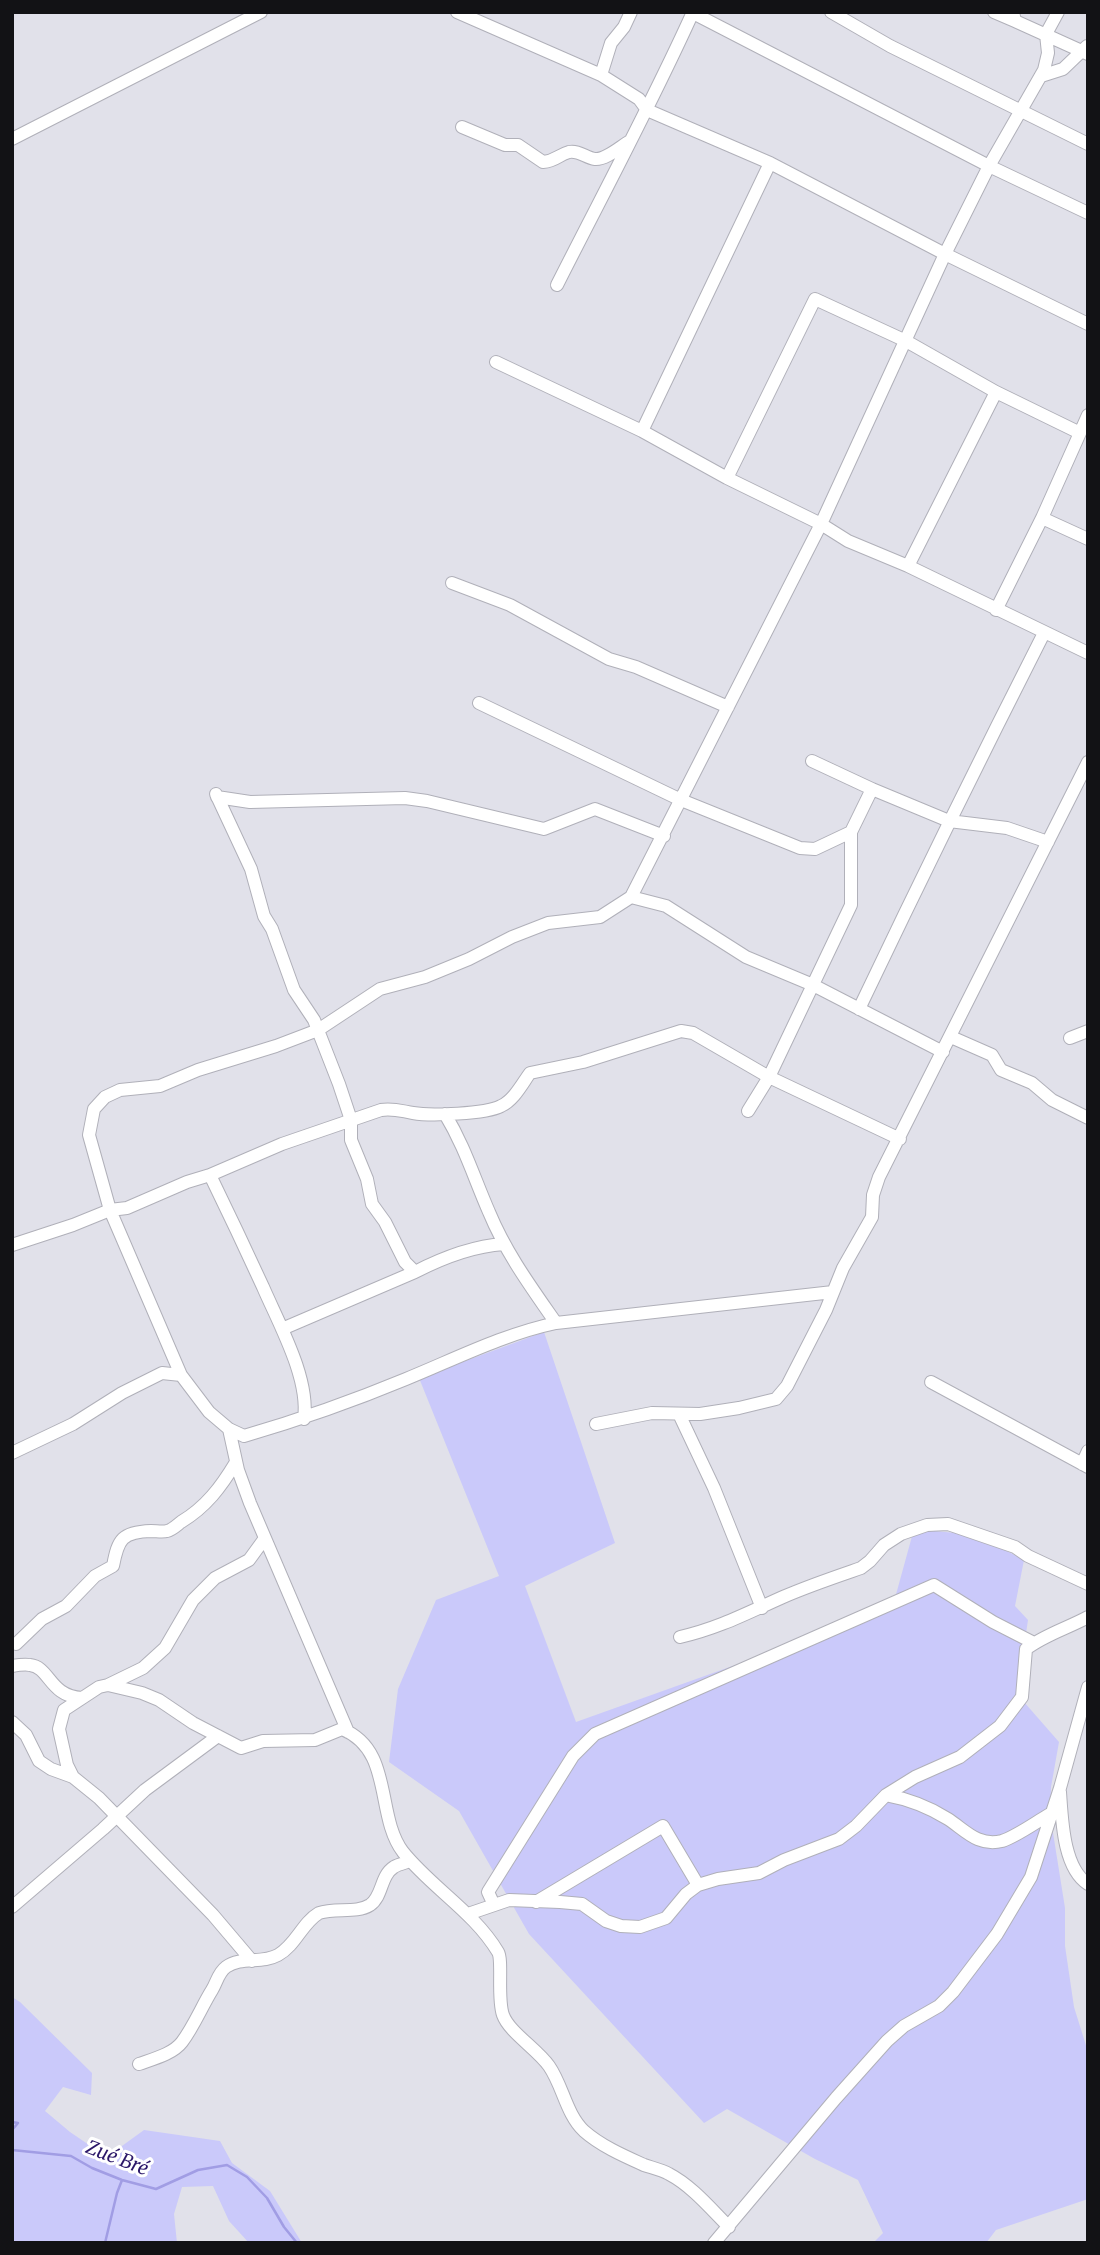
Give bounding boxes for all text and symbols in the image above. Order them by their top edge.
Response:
water label: Zué Bré [83,2137,151,2181]

